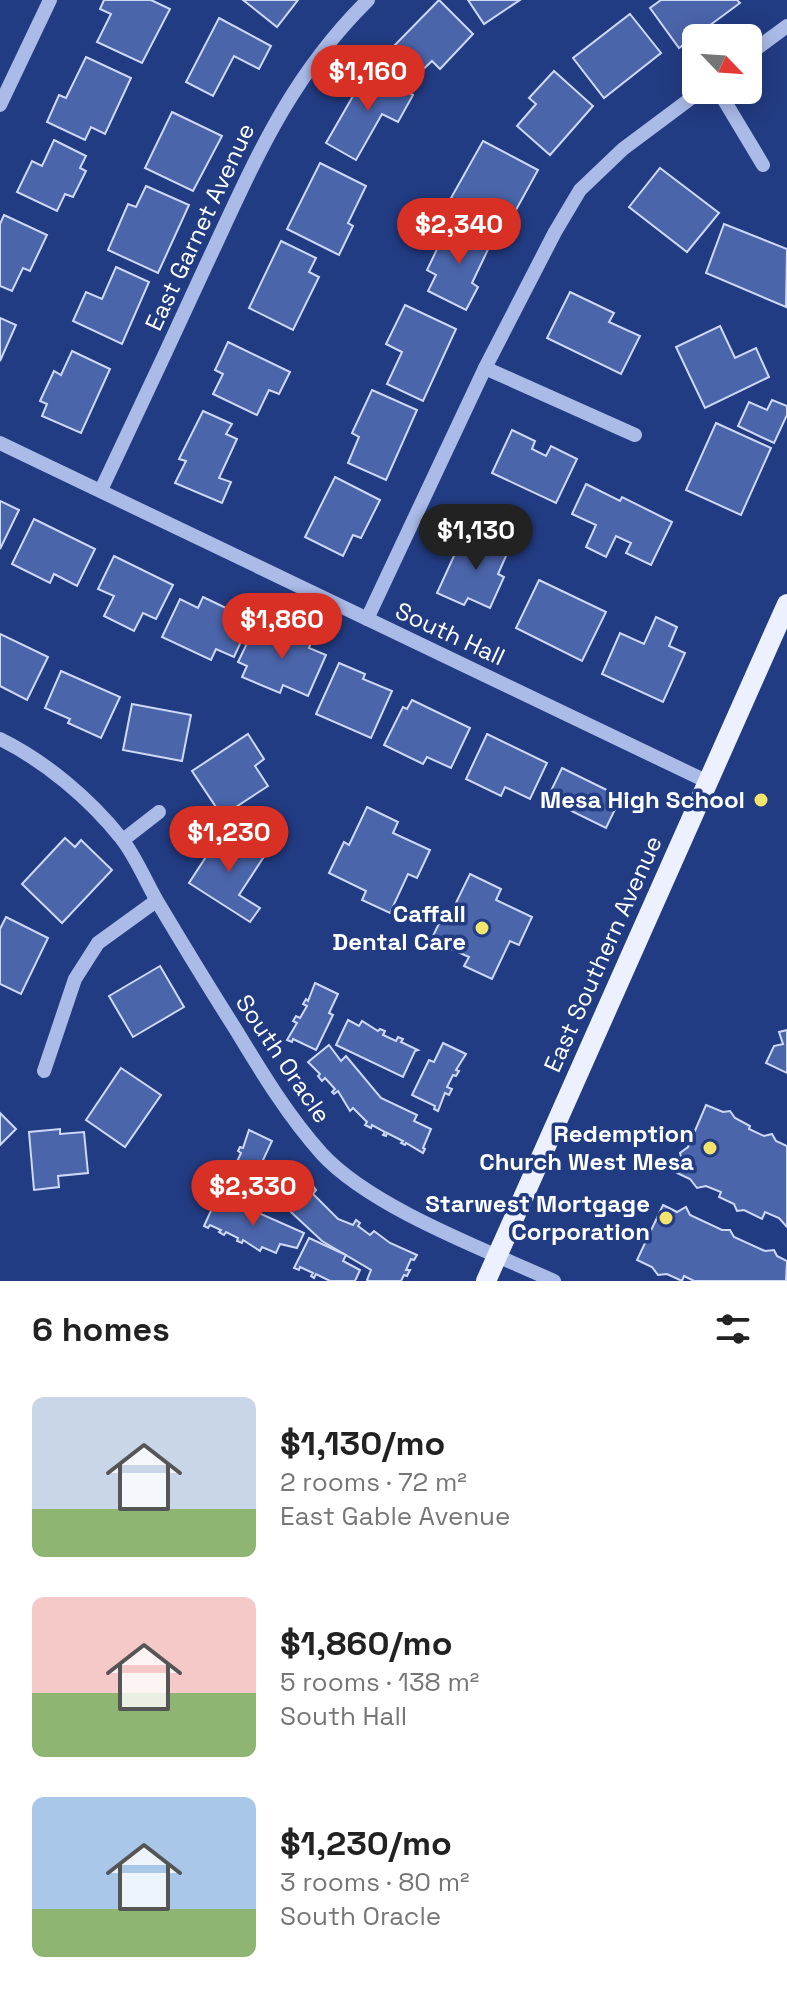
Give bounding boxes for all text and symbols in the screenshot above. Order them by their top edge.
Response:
north arrow [682,24,762,104]
map controls [682,24,762,104]
pin: $1,160 [303,45,433,113]
text: $1,160 [329,54,407,88]
street label: East Garnet Avenue [138,118,261,336]
pin: $2,340 [394,198,524,266]
text: $2,340 [415,207,503,241]
pin: $1,130 [411,504,541,572]
text: $1,130 [437,513,515,547]
pin: $1,860 [217,593,347,661]
street label: South Hall [390,595,510,672]
text: $1,860 [240,602,324,636]
place label: Mesa High School [540,784,745,815]
marker: Mesa High School [752,791,770,809]
pin: $1,230 [164,806,294,874]
text: $1,230 [187,815,271,849]
street label: East Southern Avenue [536,831,669,1077]
place label: Caffall Dental Care [332,898,466,957]
marker: Caffall Dental Care [473,919,491,937]
street label: South Oracle [229,988,338,1129]
place label: Redemption Church West Mesa [479,1118,694,1177]
marker: Redemption Church West Mesa [701,1139,719,1157]
pin: $2,330 [188,1160,318,1228]
text: $2,330 [209,1169,297,1203]
place label: Starwest Mortgage Corporation [425,1188,650,1247]
marker: Starwest Mortgage Corporation [657,1209,675,1227]
icon: filters [711,1307,755,1351]
text: 6 homes [32,1308,170,1351]
text: $1,130/mo [280,1422,445,1465]
icon: home [96,1429,192,1525]
text: 2 rooms · 72 m² [280,1465,467,1499]
text: East Gable Avenue [280,1499,510,1533]
text: $1,860/mo [280,1622,452,1665]
icon: home [96,1629,192,1725]
text: 5 rooms · 138 m² [280,1665,479,1699]
text: South Hall [280,1699,407,1733]
text: $1,230/mo [280,1822,452,1865]
icon: home [96,1829,192,1925]
text: 3 rooms · 80 m² [280,1865,470,1899]
text: South Oracle [280,1899,441,1933]

